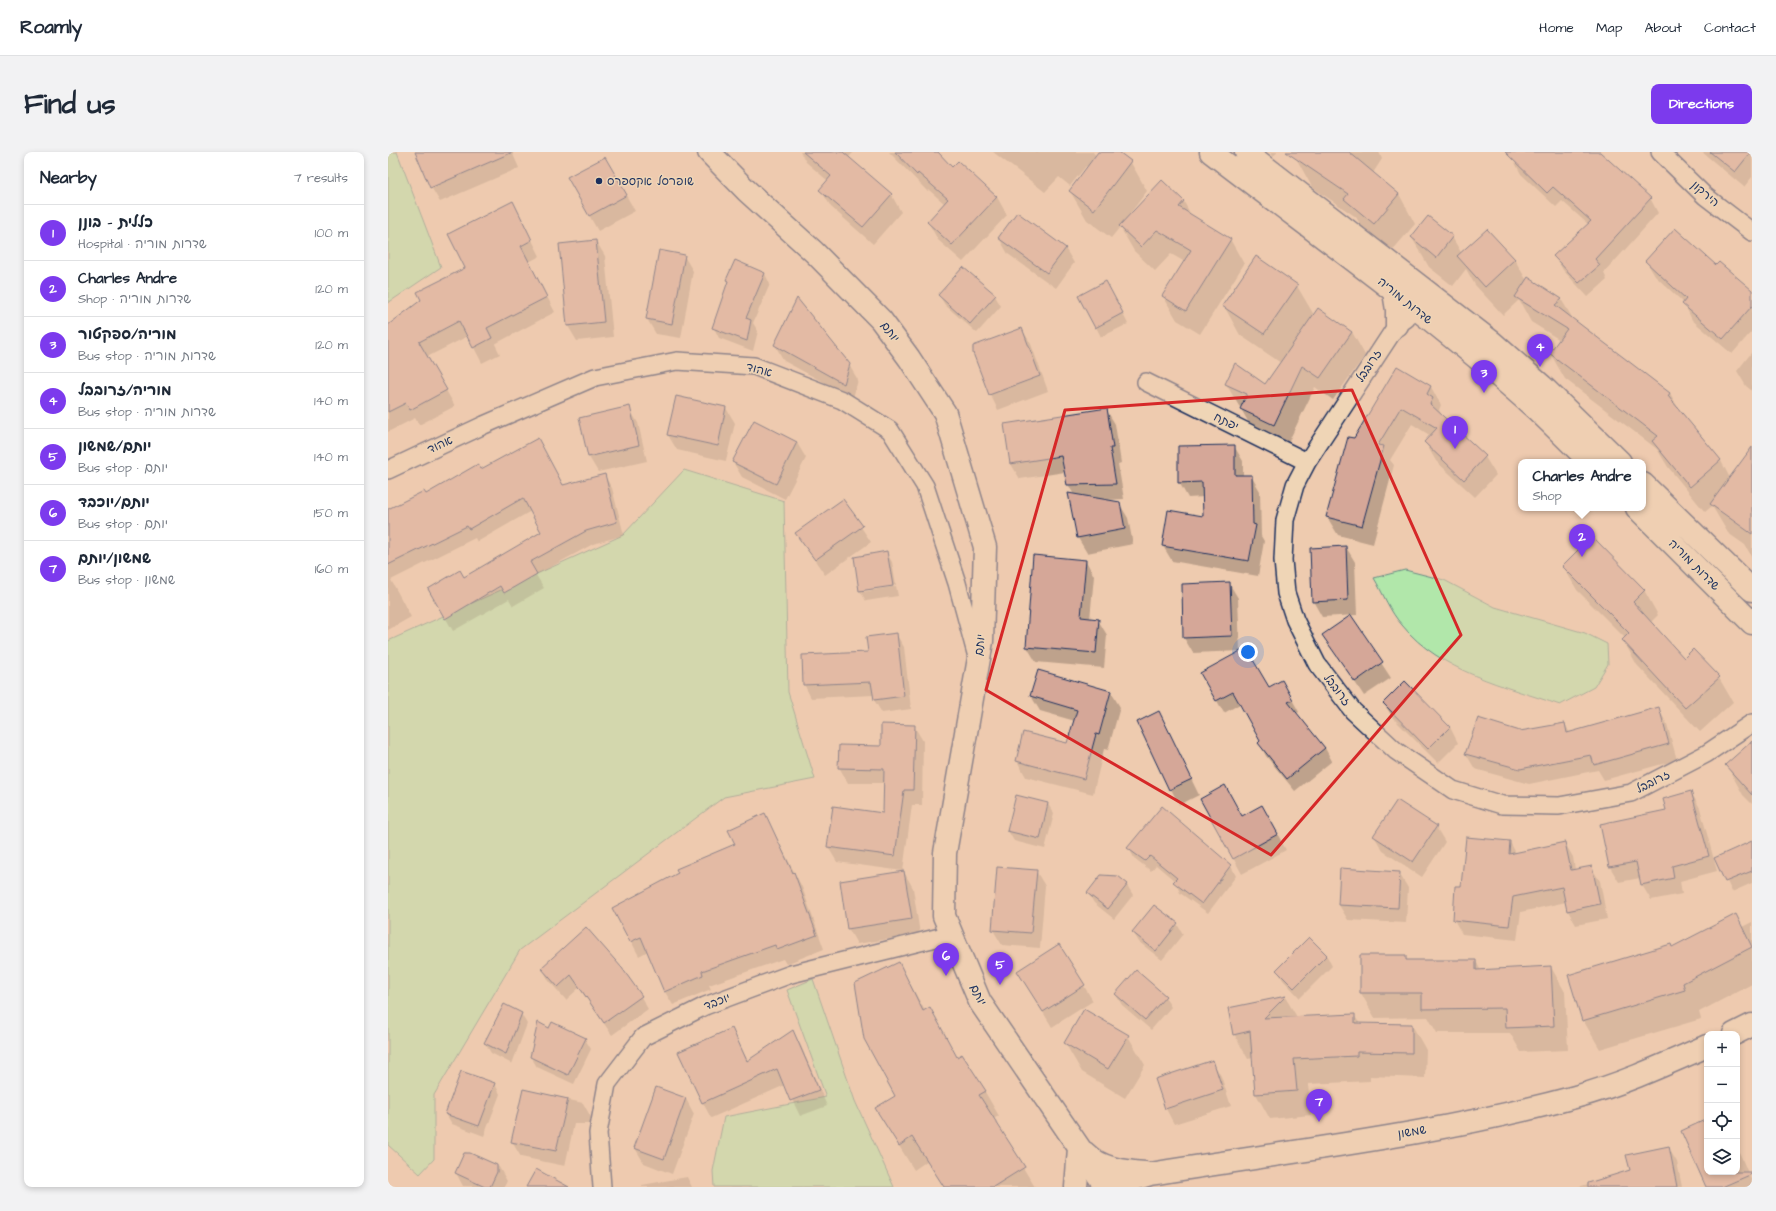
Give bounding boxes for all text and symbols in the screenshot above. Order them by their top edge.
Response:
text: Roamly [20,14,82,41]
text: Home [1539,18,1574,38]
text: Map [1596,18,1622,38]
text: About [1644,18,1682,38]
text: Contact [1704,18,1756,38]
button: Directions [1651,84,1752,124]
text: Find us [24,85,115,124]
text: Nearby [40,166,97,190]
text: 7 results [294,169,348,187]
place label: שופרסל אקספרס [607,173,694,190]
marker: שופרסל אקספרס [594,176,604,186]
street label: הירקון [1687,177,1723,211]
text: כללית - בונן [78,212,153,233]
text: 1 [52,224,54,242]
text: 100 m [315,224,348,242]
text: Hospital · שדרות מוריה [78,235,207,253]
text: Charles Andre [78,268,177,289]
street label: שדרות מוריה [1374,274,1437,329]
text: 2 [49,280,57,298]
text: 120 m [315,280,348,298]
text: Shop · שדרות מוריה [78,290,191,308]
street label: יותם [877,318,903,346]
text: מוריה/ספקטור [78,324,177,345]
pin: 4 [1527,334,1553,367]
text: 3 [50,336,56,354]
text: 120 m [315,336,348,354]
street label: זרובבל [1352,346,1386,386]
text: Bus stop · שדרות מוריה [78,347,216,365]
street label: אהוד [744,358,774,382]
pin: 3 [1471,360,1497,393]
text: מוריה/זרובבל [78,380,172,401]
text: 4 [49,392,57,410]
text: 140 m [314,392,348,410]
text: Bus stop · שדרות מוריה [78,403,216,421]
street label: יפתח [1211,409,1241,435]
pin: 1 [1442,416,1468,449]
street label: אהוד [424,432,456,458]
text: יותם/שמשון [78,436,151,457]
text: 5 [48,448,58,466]
text: 140 m [314,448,348,466]
text: Bus stop · יותם [78,459,168,477]
popup [1518,459,1646,511]
text: Charles Andre [1532,466,1632,487]
text: Shop [1532,487,1562,505]
text: יותם/יוכבד [78,492,150,513]
text: 6 [49,504,57,522]
text: 150 m [314,504,348,522]
text: Bus stop · יותם [78,515,168,533]
pin: 2 [1569,524,1595,557]
street label: שדרות מוריה [1665,536,1724,595]
text: שמשון/יותם [78,548,151,569]
text: 7 [49,560,57,578]
text: 160 m [315,560,348,578]
text: Bus stop · שמשון [78,571,175,589]
street label: יותם [970,633,990,657]
your location [1238,642,1258,662]
street label: זרובבל [1319,670,1355,710]
street label: זרובבל [1633,766,1673,798]
pin: 6 [933,943,959,976]
pin: 5 [987,952,1013,985]
street label: יותם [966,981,990,1009]
street label: יוכבד [701,989,733,1015]
map controls [1704,1031,1740,1175]
button: + [1704,1031,1740,1067]
button: − [1704,1067,1740,1103]
pin: 7 [1306,1089,1332,1122]
button: locate [1704,1103,1740,1139]
street label: שמשון [1396,1121,1428,1143]
button: layers [1704,1139,1740,1175]

